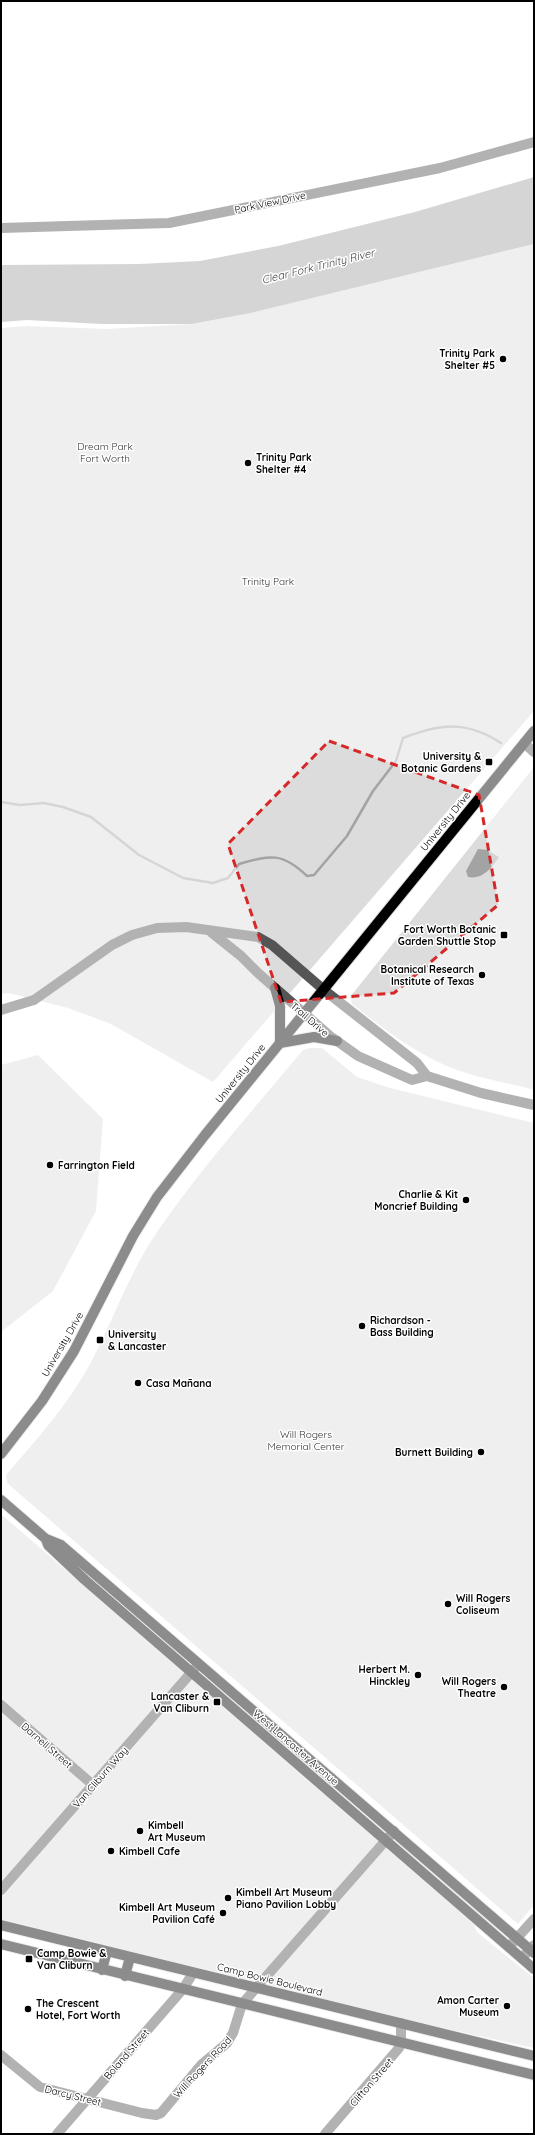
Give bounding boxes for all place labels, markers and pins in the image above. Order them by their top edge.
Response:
place label: Trinity Park Shelter #5 [439,347,495,372]
marker: Trinity Park Shelter #5 [498,354,508,364]
place label: Trinity Park Shelter #4 [256,451,312,476]
marker: Trinity Park Shelter #4 [243,458,253,468]
place label: University & Botanic Gardens [401,750,481,775]
marker: University & Botanic Gardens [484,757,494,767]
place label: Fort Worth Botanic Garden Shuttle Stop [398,923,496,948]
marker: Fort Worth Botanic Garden Shuttle Stop [499,930,509,940]
place label: Botanical Research Institute of Texas [381,963,474,988]
marker: Botanical Research Institute of Texas [477,970,487,980]
place label: Farrington Field [58,1159,135,1172]
marker: Farrington Field [45,1160,55,1170]
place label: Charlie & Kit Moncrief Building [374,1188,458,1213]
marker: Charlie & Kit Moncrief Building [461,1195,471,1205]
place label: Richardson - Bass Building [370,1314,434,1339]
marker: Richardson - Bass Building [357,1321,367,1331]
place label: University & Lancaster [108,1328,167,1353]
marker: University & Lancaster [95,1335,105,1345]
place label: Casa Mañana [146,1377,211,1390]
marker: Casa Mañana [133,1378,143,1388]
place label: Burnett Building [395,1446,473,1459]
marker: Burnett Building [476,1447,486,1457]
place label: Will Rogers Coliseum [456,1592,510,1617]
marker: Will Rogers Coliseum [443,1599,453,1609]
place label: Herbert M. Hinckley [358,1663,410,1688]
marker: Herbert M. Hinckley [413,1670,423,1680]
place label: Will Rogers Theatre [442,1675,496,1700]
marker: Will Rogers Theatre [499,1682,509,1692]
place label: Lancaster & Van Cliburn [151,1690,209,1715]
marker: Lancaster & Van Cliburn [212,1697,222,1707]
place label: Kimbell Art Museum [148,1819,206,1844]
marker: Kimbell Art Museum [135,1826,145,1836]
place label: Kimbell Cafe [119,1845,180,1858]
marker: Kimbell Cafe [106,1846,116,1856]
place label: Kimbell Art Museum Piano Pavilion Lobby [236,1886,336,1911]
marker: Kimbell Art Museum Piano Pavilion Lobby [223,1893,233,1903]
place label: Kimbell Art Museum Pavilion Café [119,1901,215,1926]
marker: Kimbell Art Museum Pavilion Café [218,1908,228,1918]
place label: Camp Bowie & Van Cliburn [37,1947,106,1972]
marker: Camp Bowie & Van Cliburn [24,1954,34,1964]
place label: Amon Carter Museum [437,1994,500,2019]
place label: The Crescent Hotel, Fort Worth [36,1997,121,2022]
marker: Amon Carter Museum [502,2001,512,2011]
marker: The Crescent Hotel, Fort Worth [23,2004,33,2014]

